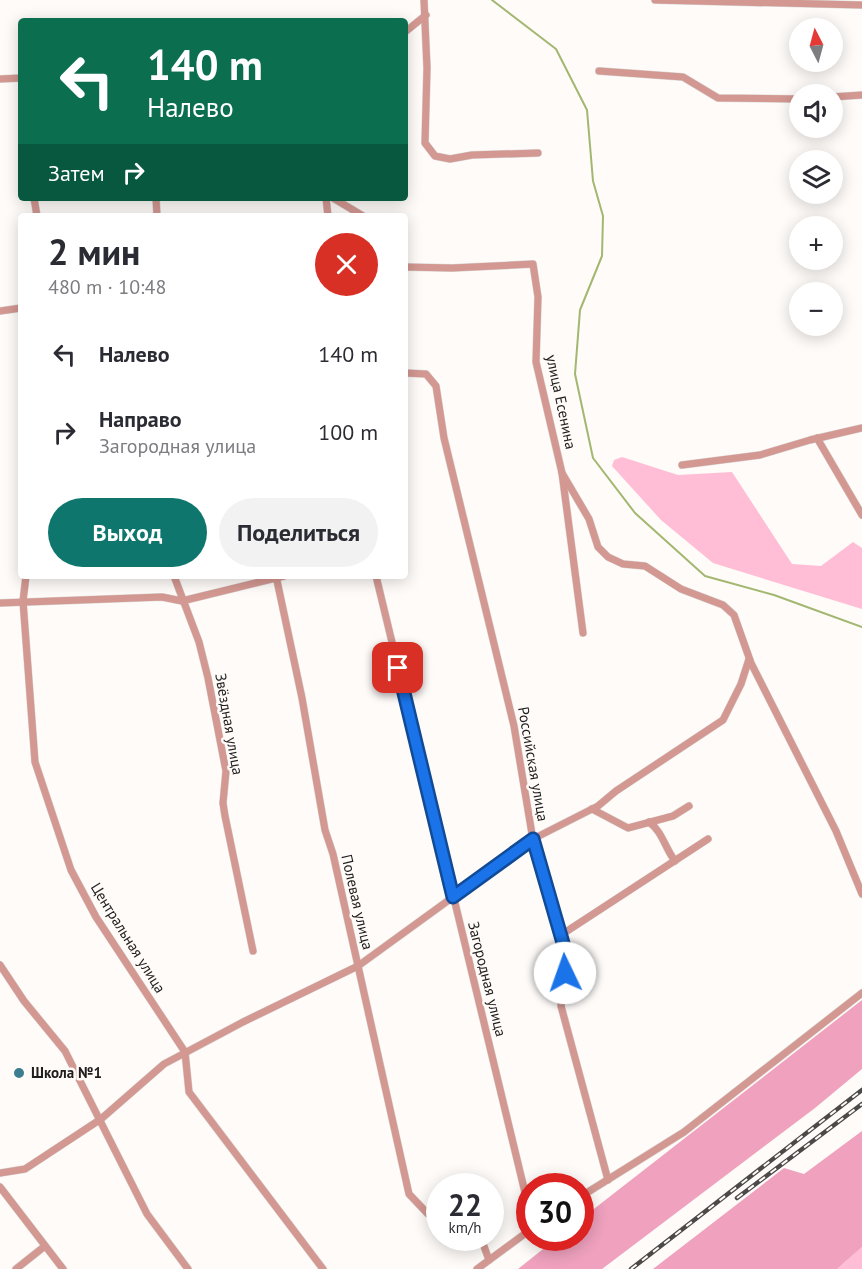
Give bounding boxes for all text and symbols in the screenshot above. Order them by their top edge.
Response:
north arrow [789,18,843,72]
map controls [789,18,843,336]
text: 140 m [147,37,263,92]
icon: left [48,42,126,120]
button: sound [789,84,843,138]
text: Налево [147,90,234,124]
button: layers [789,150,843,204]
icon: right [117,156,150,189]
text: Затем [48,159,105,187]
button: + [789,216,843,270]
text: 2 мин [48,228,140,275]
button: close [315,233,378,296]
text: 480 m · 10:48 [48,274,166,300]
button: − [789,282,843,336]
icon: left [48,338,81,371]
text: Налево [99,340,170,368]
text: 140 m [318,340,378,368]
street label: улица Есенина [542,353,581,451]
text: Направо [99,405,182,433]
icon: right [48,416,81,449]
text: 100 m [318,418,378,446]
text: Загородная улица [99,433,256,459]
button: Выход [48,498,207,567]
button: Поделиться [219,498,378,567]
pin [372,642,423,693]
icon: arrive [381,651,414,684]
street label: Звёздная улица [211,672,248,776]
street label: Российская улица [514,705,553,823]
street label: Полевая улица [337,852,378,951]
street label: Центральная улица [87,879,170,996]
street label: Загородная улица [464,919,511,1038]
position arrow [533,941,597,1005]
place label: Школа №1 [31,1063,102,1082]
marker: Школа №1 [12,1066,26,1080]
speed limit sign: 30 [516,1173,594,1251]
text: 22 [448,1185,482,1224]
text: km/h [449,1218,481,1237]

